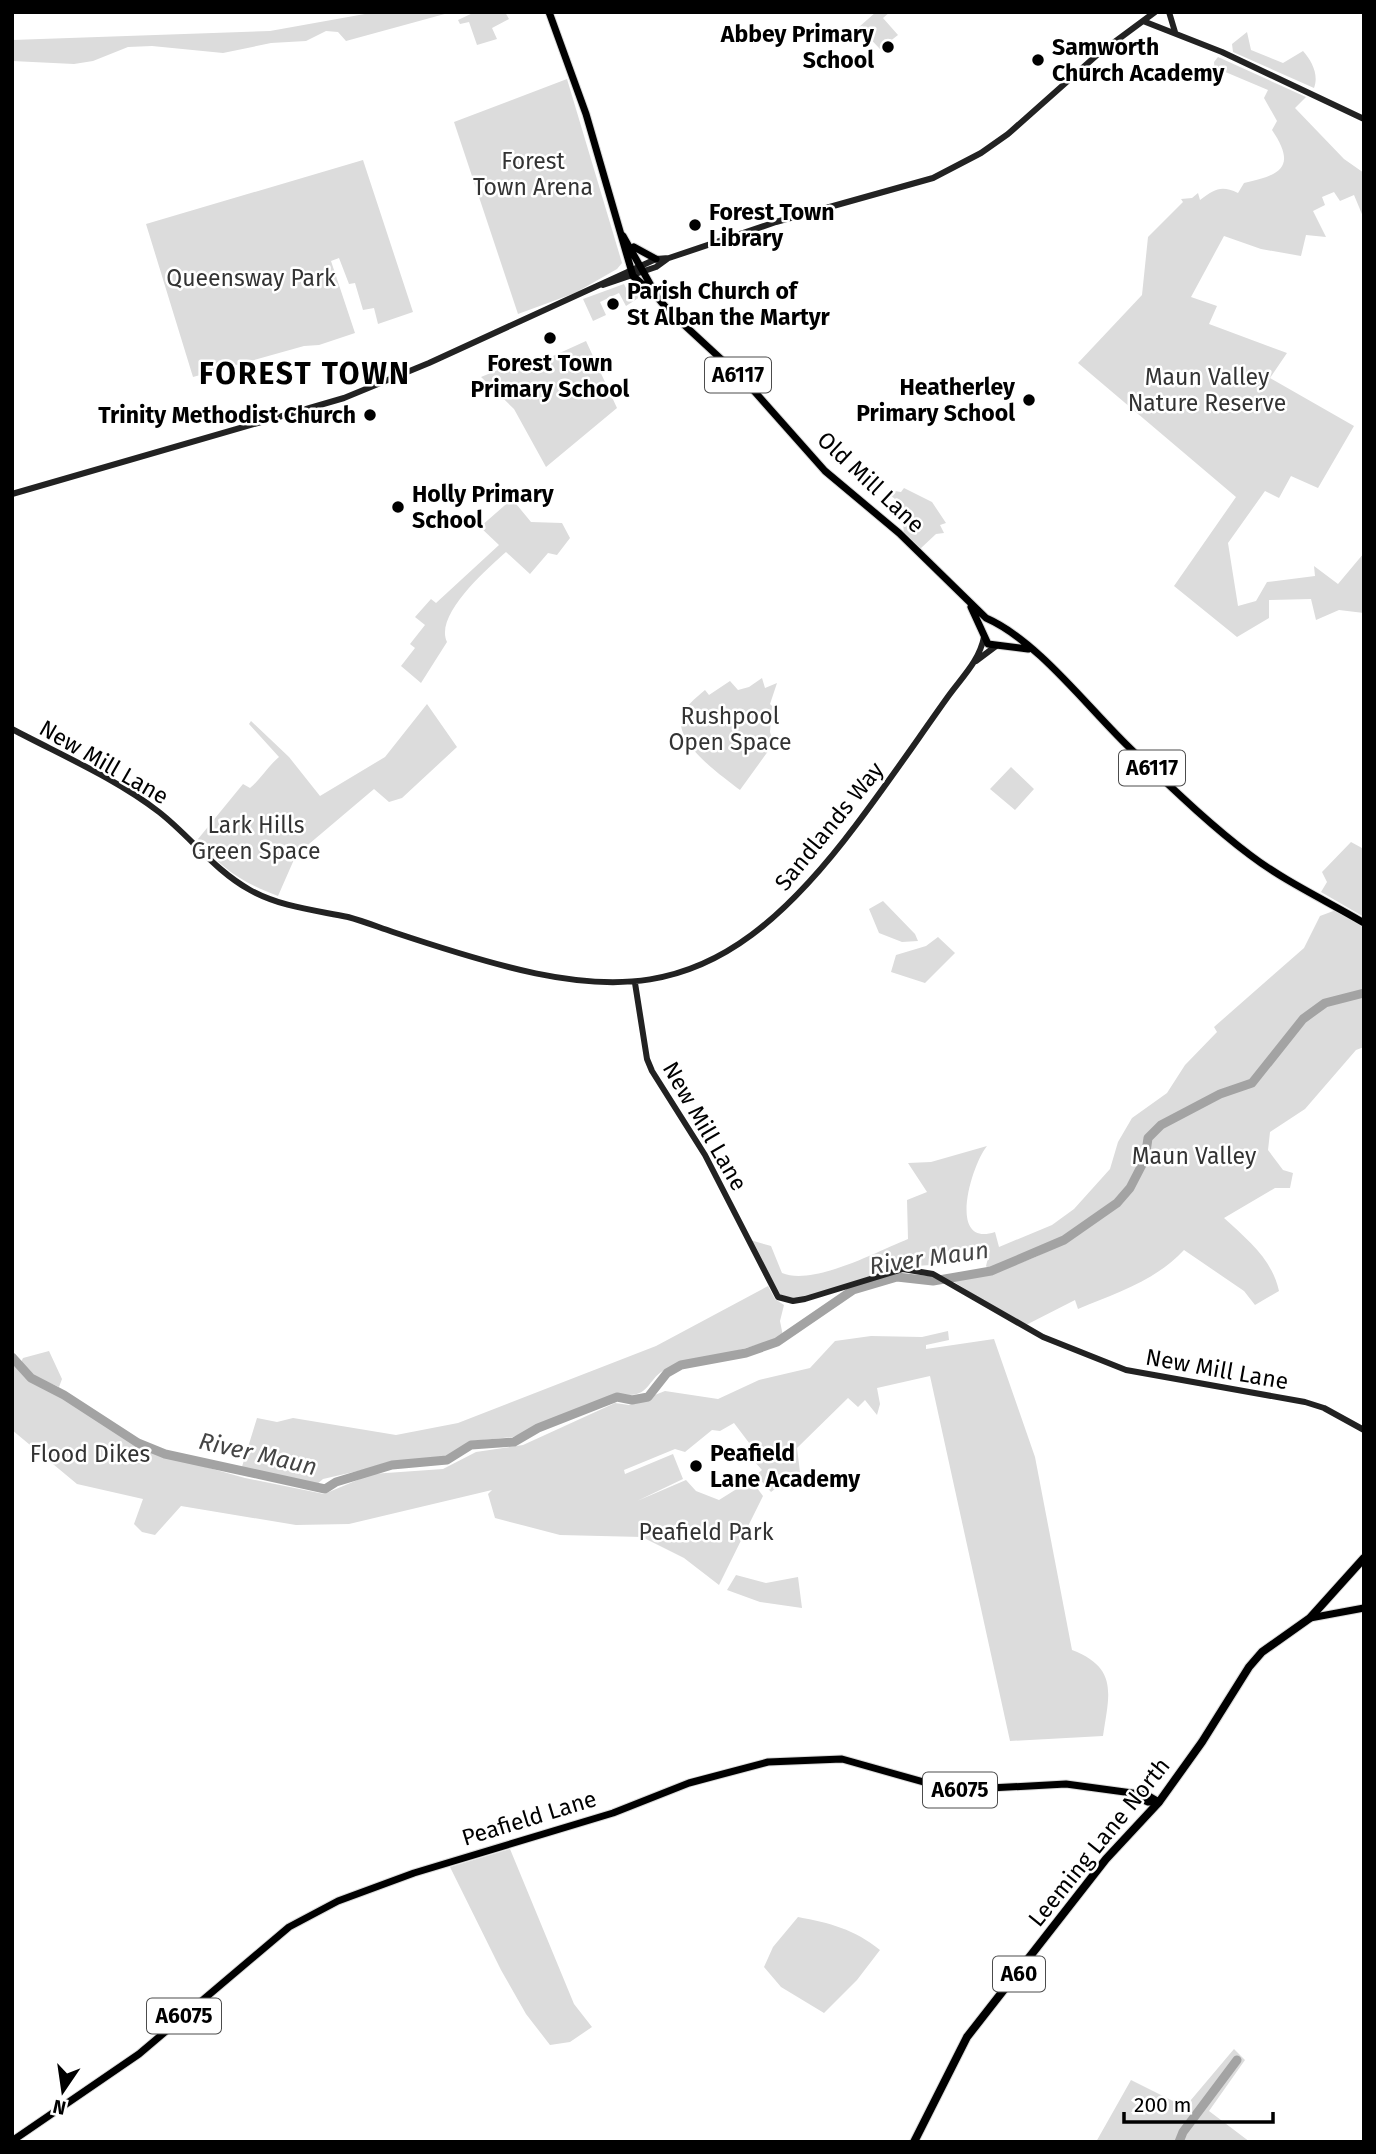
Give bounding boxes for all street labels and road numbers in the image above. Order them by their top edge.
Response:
road number: A6117 [705,358,771,392]
street label: Old Mill Lane [812,425,930,539]
street label: New Mill Lane [34,714,174,810]
road number: A6117 [1119,750,1185,786]
street label: Sandlands Way [769,756,890,896]
street label: New Mill Lane [657,1056,753,1196]
street label: New Mill Lane [1143,1343,1291,1395]
street label: Leeming Lane North [1022,1752,1176,1932]
road number: A6075 [923,1772,997,1808]
street label: Peafield Lane [458,1784,600,1852]
road number: A60 [993,1956,1045,1992]
road number: A6075 [147,1998,221,2034]

